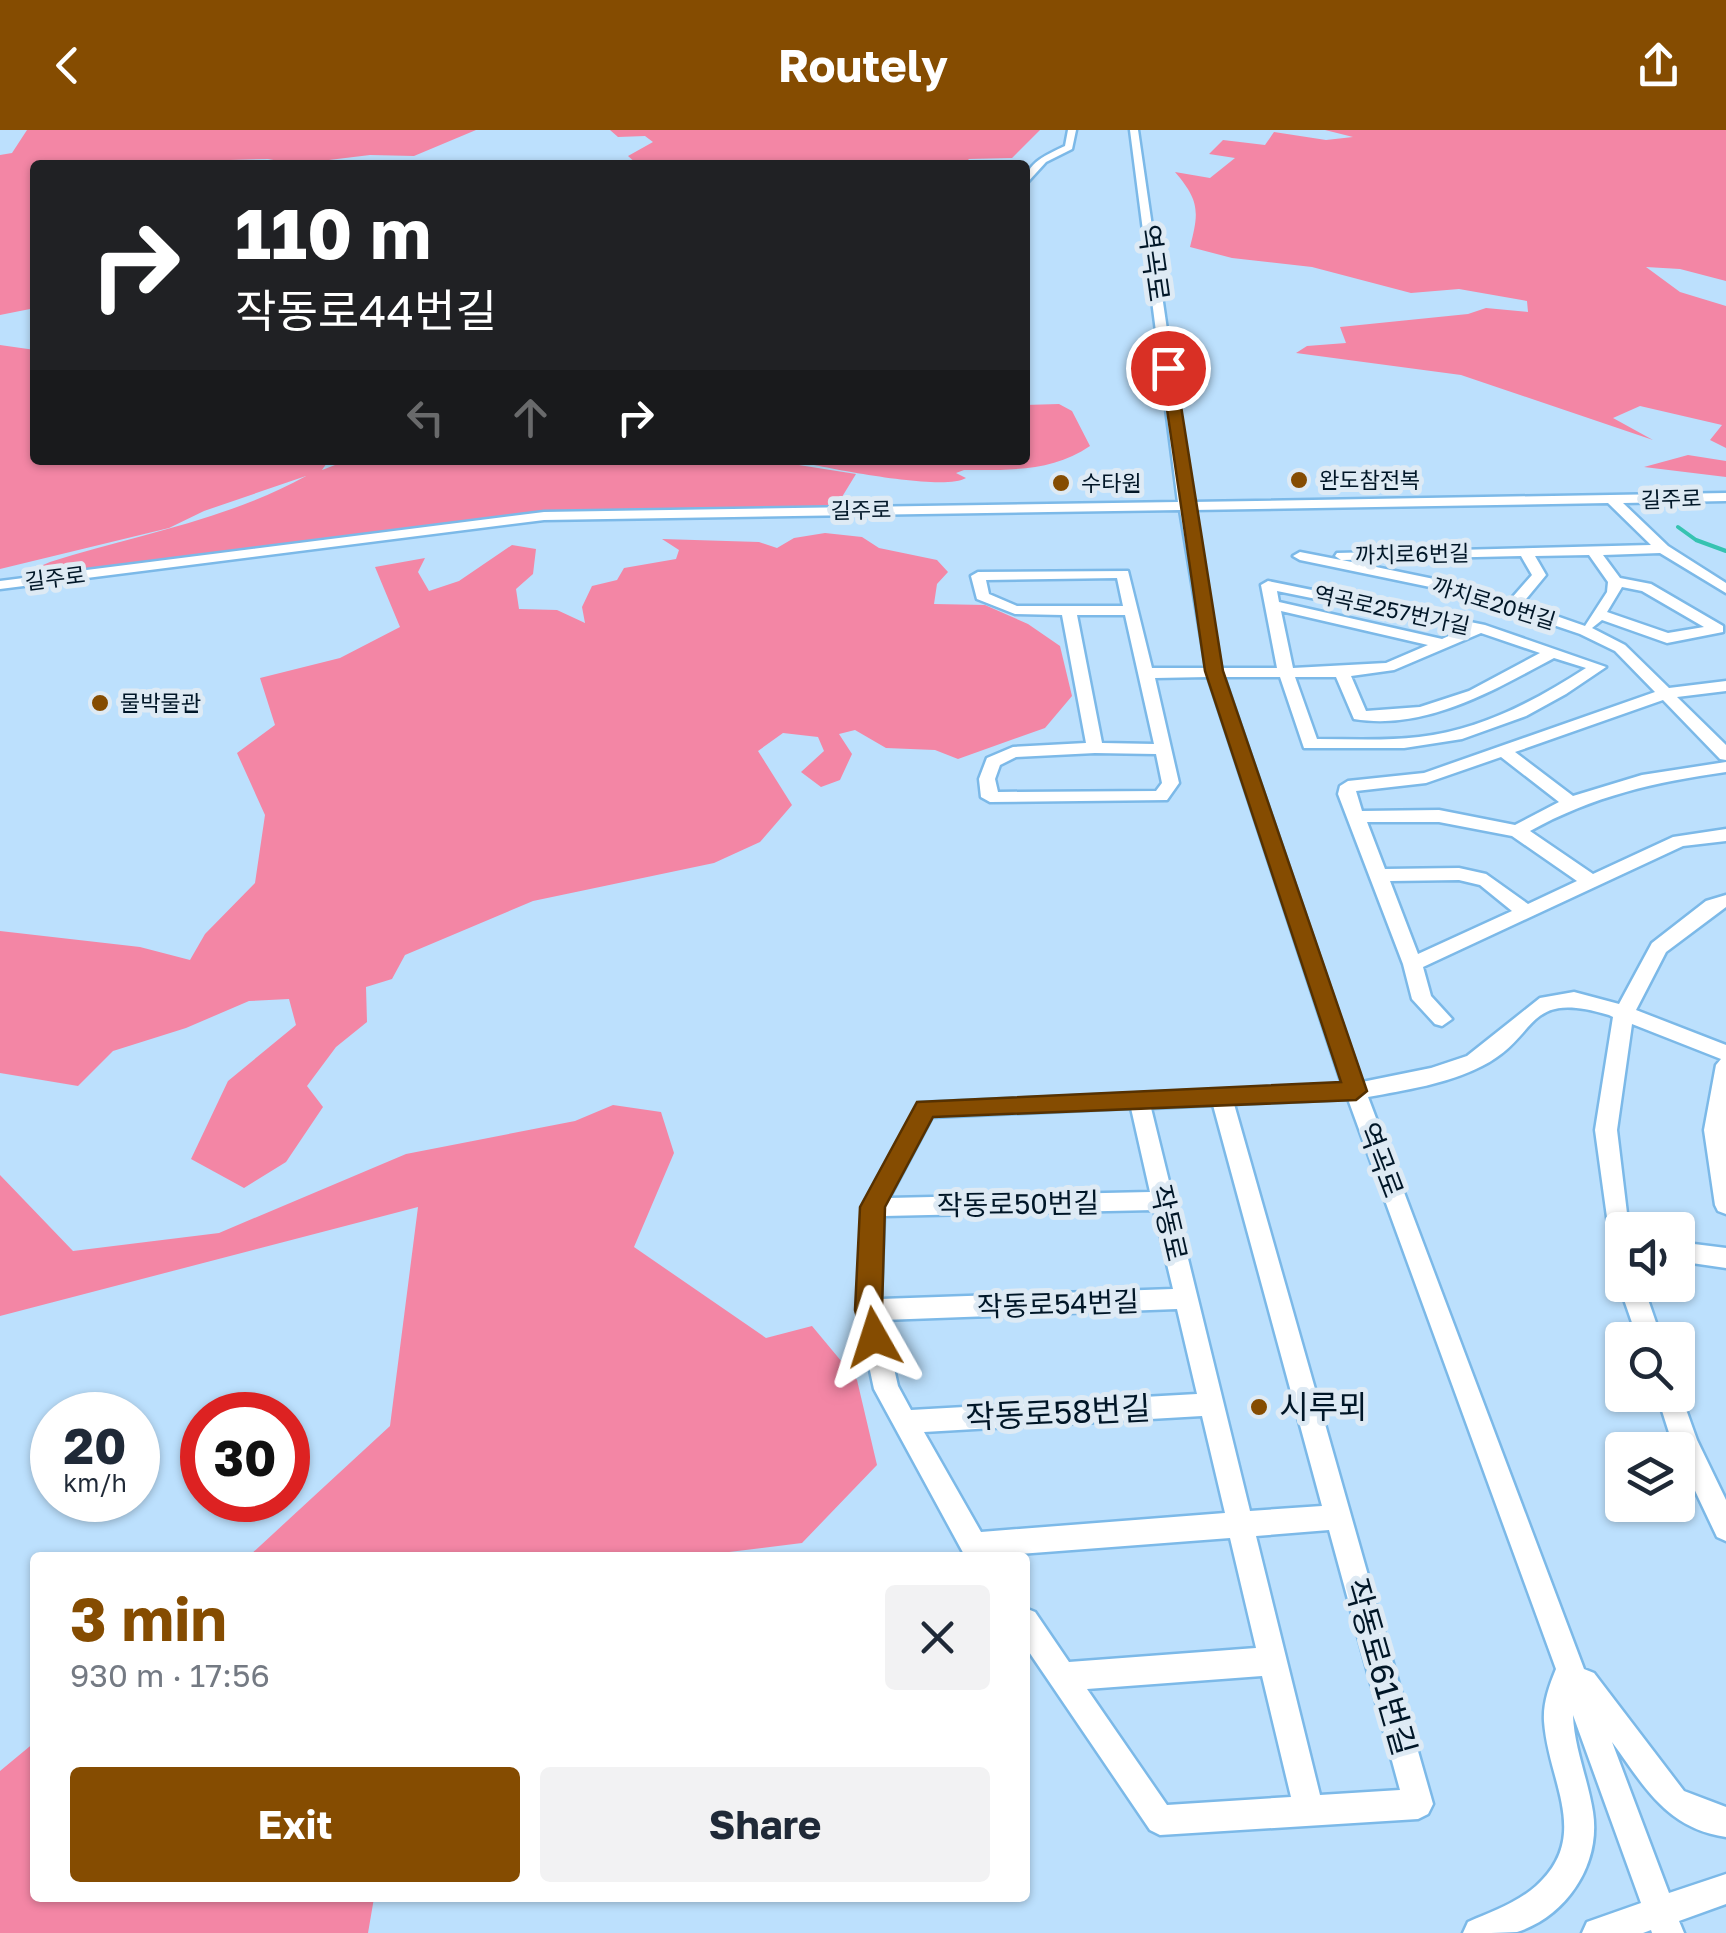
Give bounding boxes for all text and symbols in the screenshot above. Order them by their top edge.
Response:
icon: back [40,38,95,93]
text: Routely [778,38,948,92]
icon: share [1631,38,1686,93]
text: 110 m [235,190,431,274]
icon: right [70,200,200,330]
street label: 역곡로 [1133,222,1176,303]
text: 작동로44번길 [235,283,497,337]
pin [1126,326,1211,411]
icon: arrive [1141,341,1196,396]
icon: left [398,390,453,445]
icon: ahead [503,390,558,445]
icon: right [608,390,663,445]
place label: 완도참전복 [1319,466,1420,493]
place label: 수타원 [1081,469,1142,496]
marker: 완도참전복 [1288,469,1310,491]
marker: 수타원 [1050,472,1072,494]
street label: 길주로 [1640,484,1702,513]
street label: 길주로 [830,495,892,524]
street label: 까치로6번길 [1355,539,1469,568]
street label: 길주로 [23,560,87,595]
street label: 까치로20번길 [1429,571,1559,634]
street label: 역곡로257번가길 [1312,580,1472,639]
place label: 물박물관 [120,689,201,716]
marker: 물박물관 [89,692,111,714]
street label: 역곡로 [1352,1118,1411,1202]
street label: 작동로 [1145,1182,1194,1264]
street label: 작동로50번길 [937,1186,1099,1221]
map controls [1605,1212,1695,1522]
button: sound [1605,1212,1695,1302]
street label: 작동로54번길 [976,1284,1140,1323]
position arrow [822,1285,926,1389]
button: search [1605,1322,1695,1412]
place label: 시루뫼 [1279,1387,1367,1425]
street label: 작동로58번길 [964,1388,1151,1436]
speed limit sign: 30 [180,1392,310,1522]
marker: 시루뫼 [1248,1396,1270,1418]
text: 20 [63,1415,126,1475]
button: layers [1605,1432,1695,1522]
text: km/h [63,1467,127,1498]
street label: 작동로61번길 [1338,1574,1424,1759]
text: 3 min [70,1582,227,1654]
button: close [885,1585,990,1690]
text: 930 m · 17:56 [70,1656,270,1694]
button: Exit [70,1767,520,1882]
button: Share [540,1767,990,1882]

